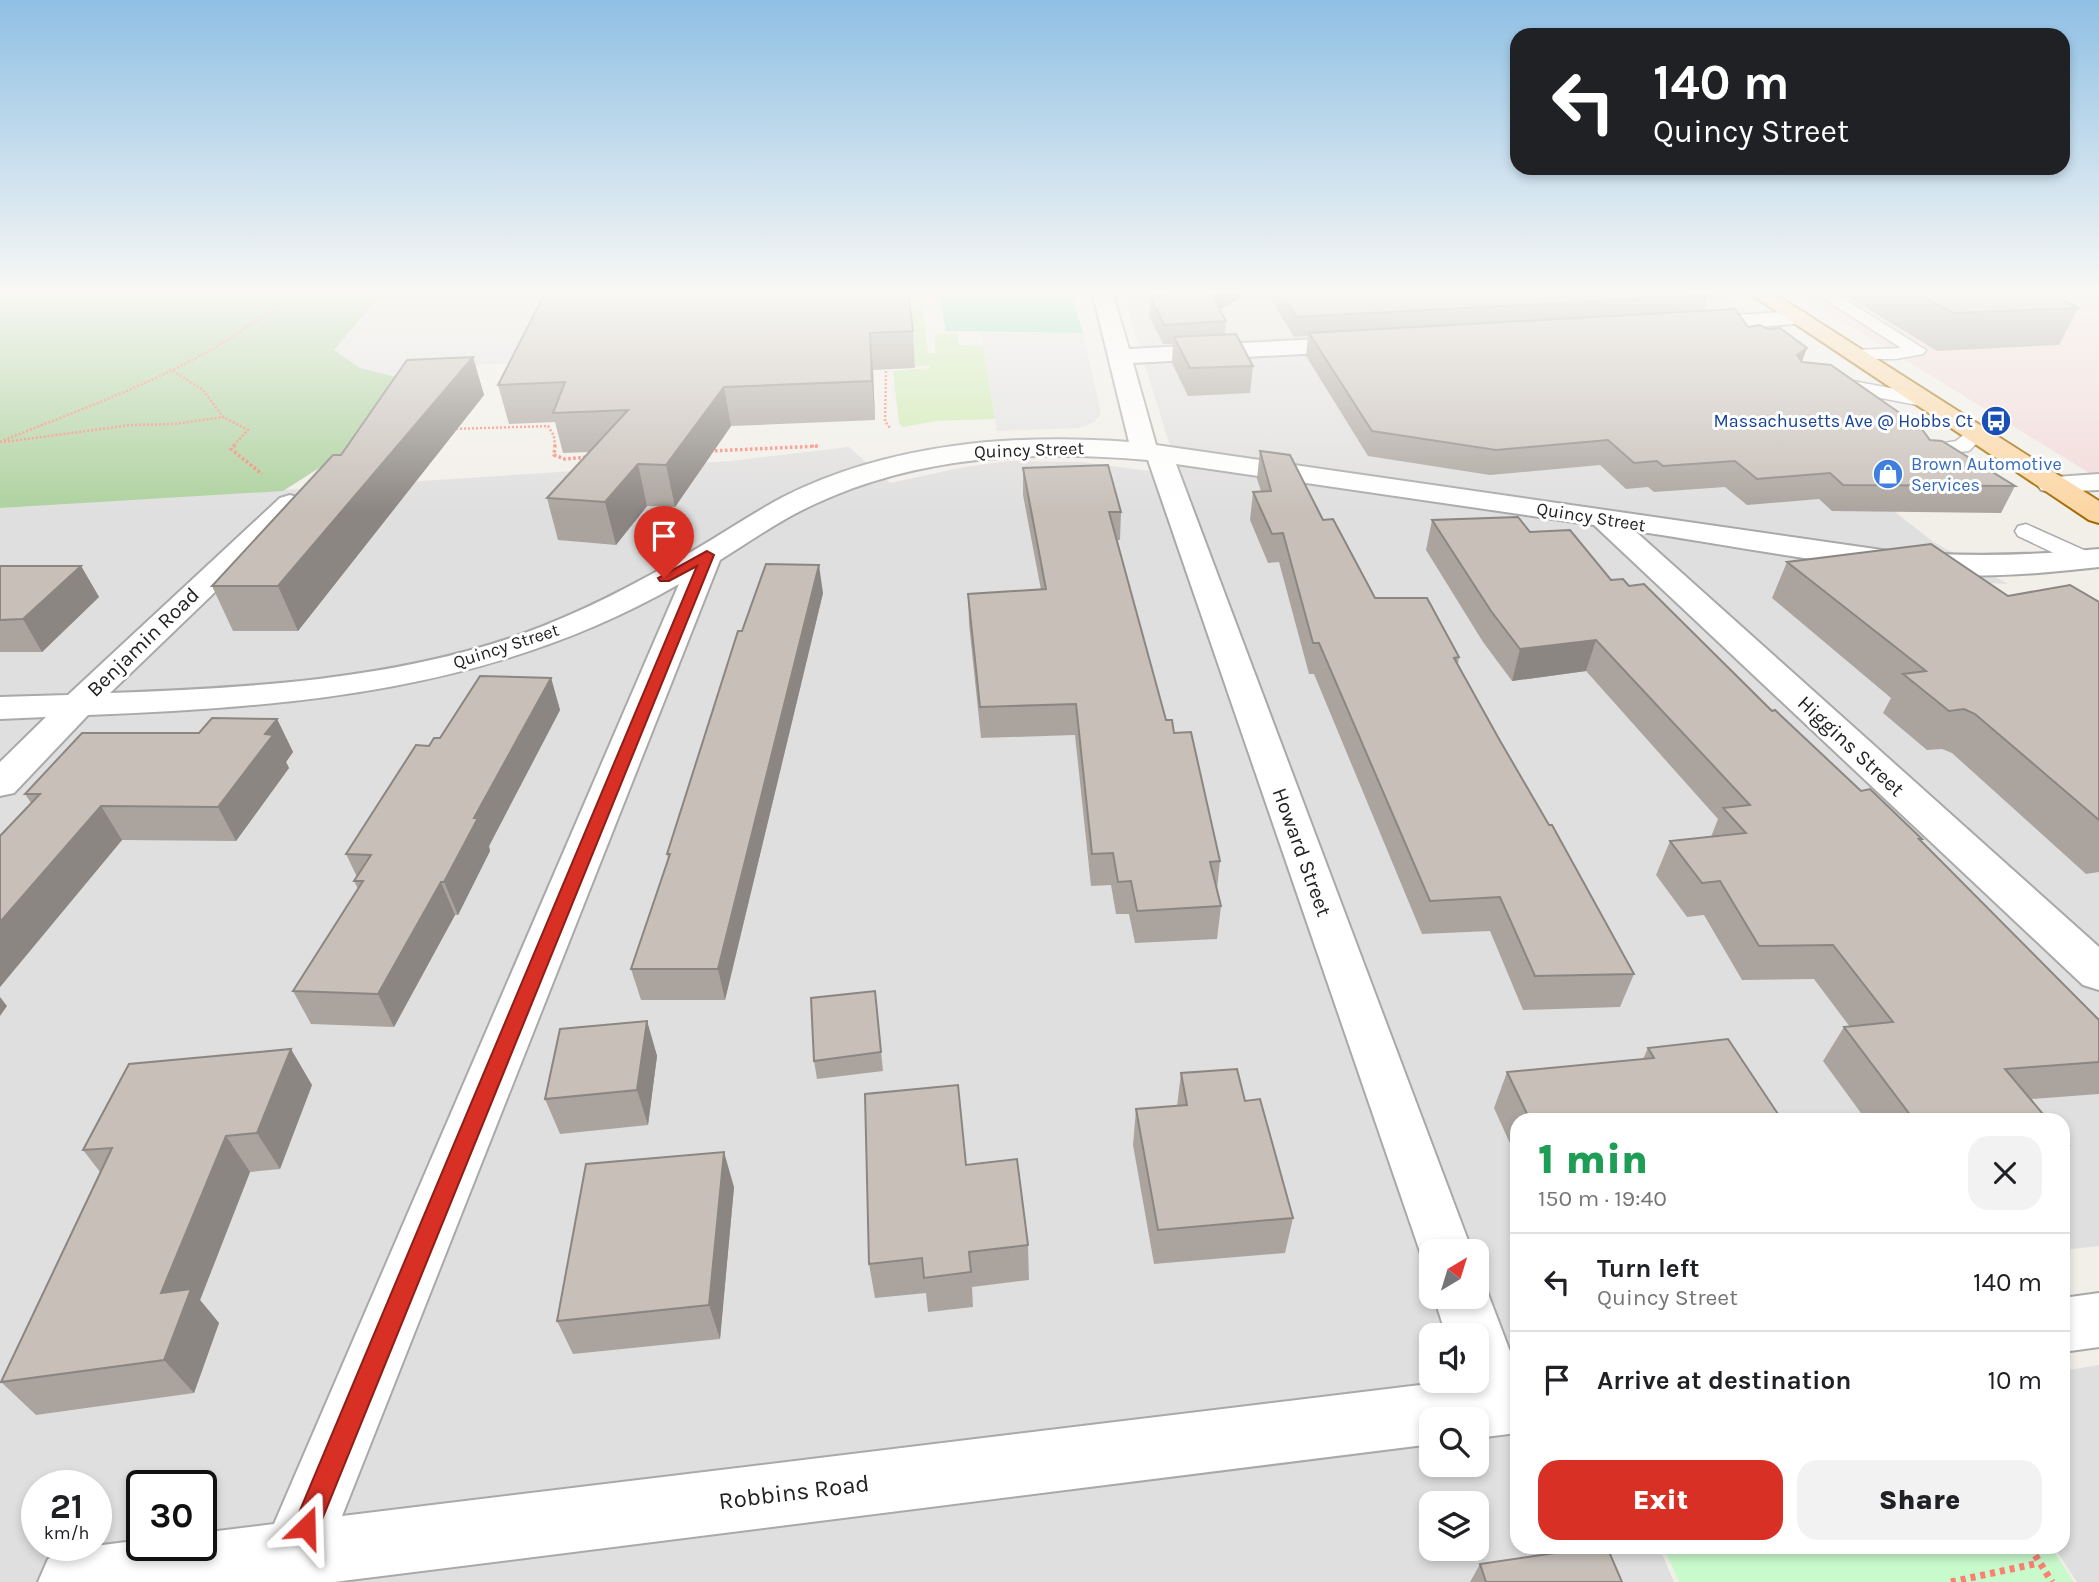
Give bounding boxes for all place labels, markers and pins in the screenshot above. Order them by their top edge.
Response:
bus stop icon: Massachusetts Ave @ Hobbs Ct [1979,404,2013,438]
place label: Massachusetts Ave @ Hobbs Ct [1714,410,1973,432]
place label: Brown Automotive Services [1911,453,2062,496]
shop icon: Brown Automotive Services [1871,457,1905,491]
pin [634,506,694,578]

